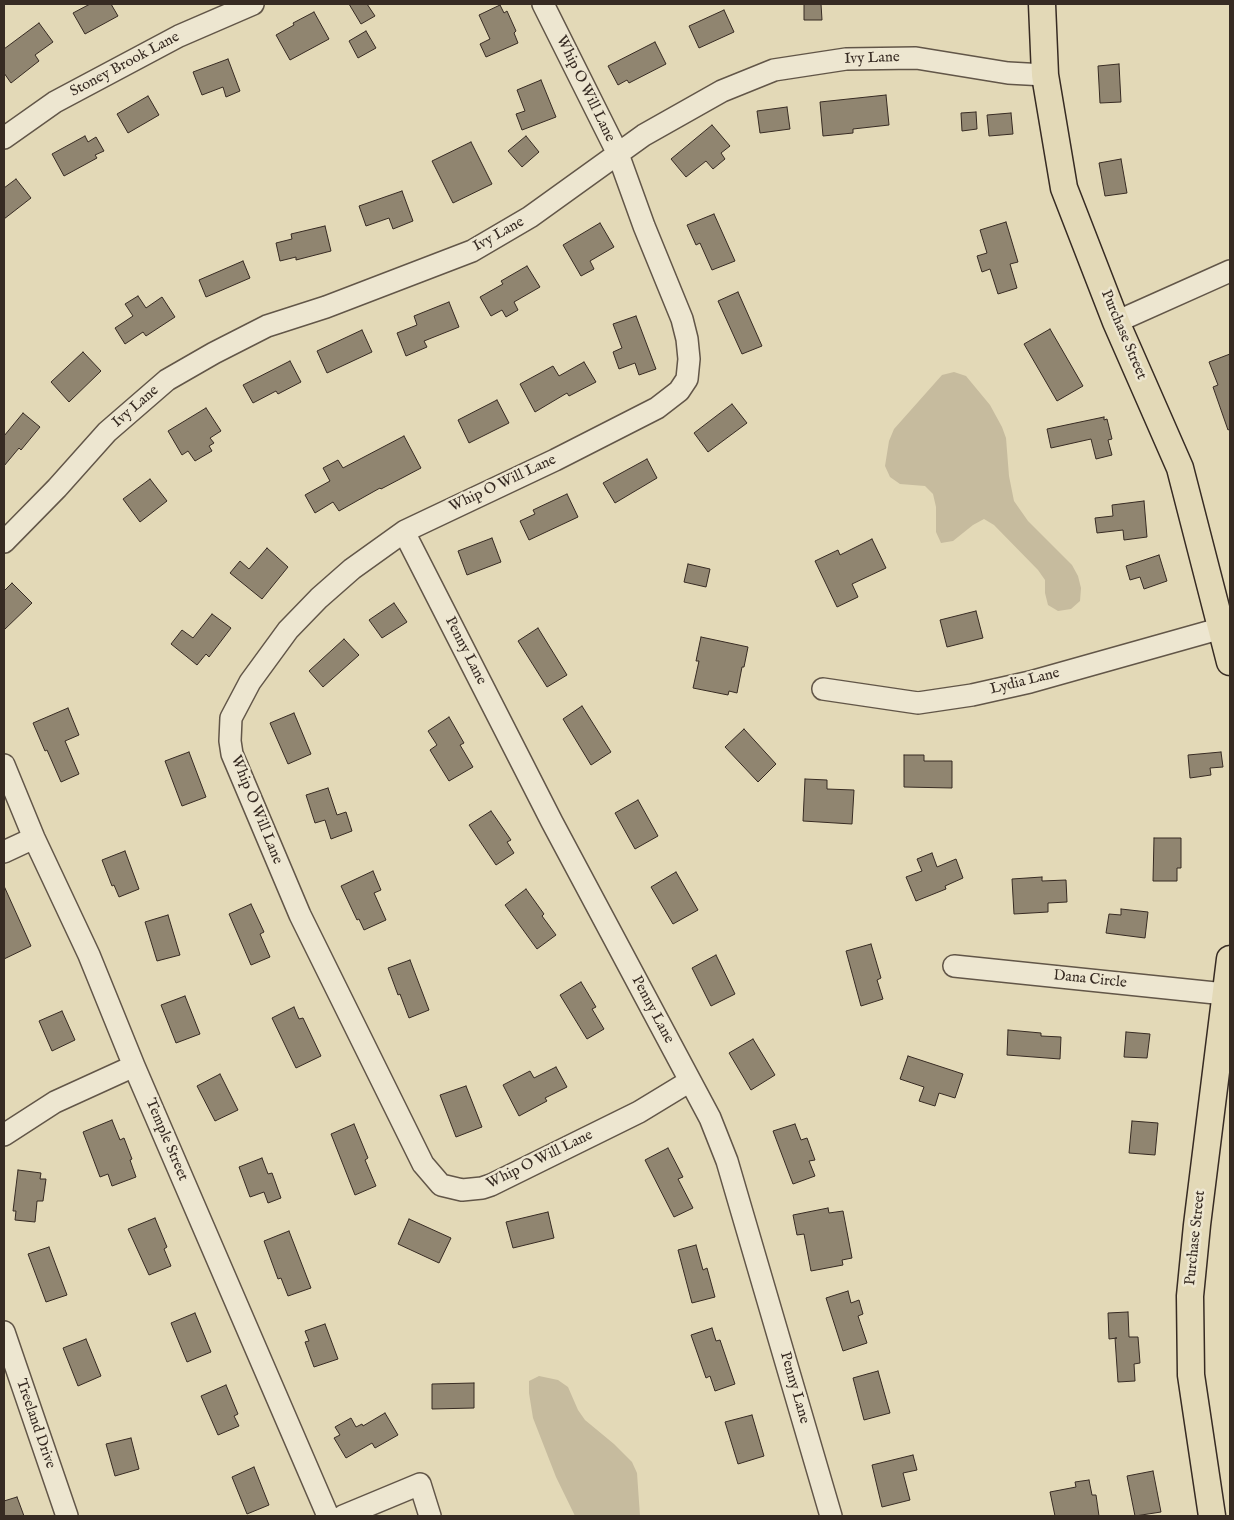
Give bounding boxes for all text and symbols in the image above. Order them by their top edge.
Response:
street label: Stoney Brook Lane [67,29,183,101]
street label: Whip O Will Lane [552,33,618,145]
street label: Ivy Lane [844,49,900,69]
street label: Ivy Lane [470,214,528,256]
street label: Purchase Street [1096,288,1150,382]
street label: Ivy Lane [109,382,163,432]
street label: Whip O Will Lane [447,451,559,517]
street label: Penny Lane [440,614,490,688]
street label: Lydia Lane [988,665,1062,699]
street label: Whip O Will Lane [226,753,286,867]
street label: Dana Circle [1052,967,1128,993]
street label: Penny Lane [627,973,677,1047]
street label: Temple Street [141,1096,191,1184]
street label: Whip O Will Lane [484,1127,596,1193]
street label: Purchase Street [1182,1190,1210,1286]
street label: Penny Lane [775,1350,813,1426]
street label: Treeland Drive [11,1377,59,1471]

